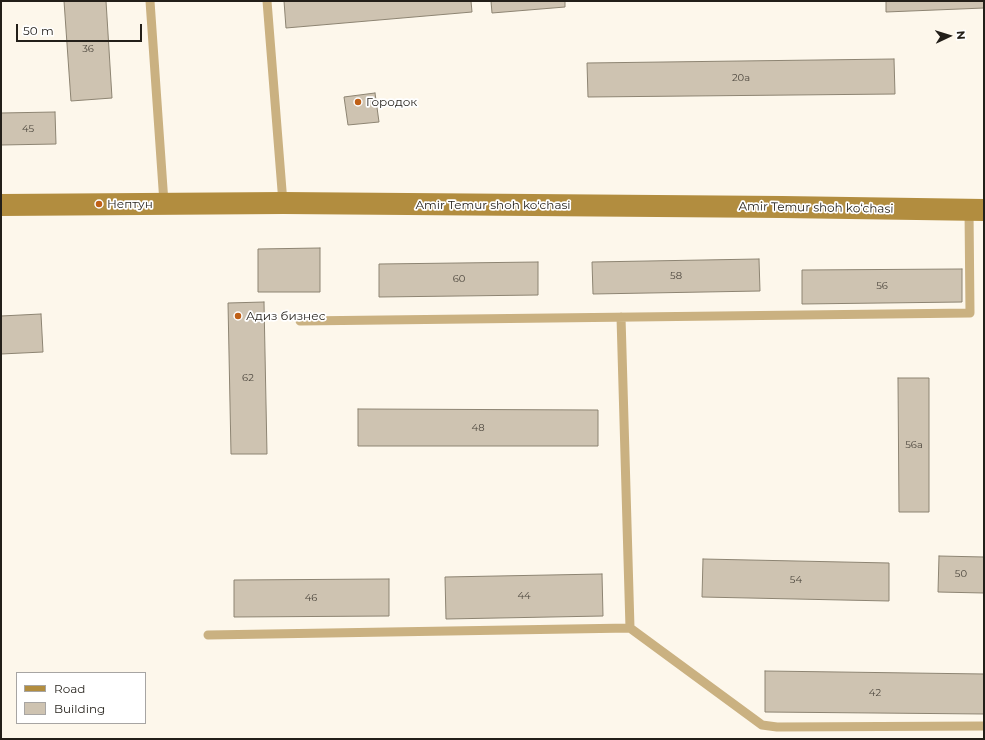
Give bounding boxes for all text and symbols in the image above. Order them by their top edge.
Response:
scale bar [18,16,144,42]
north arrow [929,16,969,56]
text: 50 m [23,23,54,38]
text: N [954,30,968,40]
house number: 36 [82,43,94,55]
house number: 20a [732,72,750,84]
place label: Городок [366,95,417,109]
marker: Городок [353,97,363,107]
house number: 45 [22,123,34,135]
place label: Нептун [107,197,153,211]
street label: Amir Temur shoh ko‘chasi [415,198,571,212]
marker: Нептун [94,199,104,209]
street label: Amir Temur shoh ko‘chasi [738,199,894,217]
house number: 58 [670,270,682,282]
house number: 60 [453,273,465,285]
house number: 56 [876,280,888,292]
place label: Адиз бизнес [246,309,325,323]
marker: Адиз бизнес [233,311,243,321]
house number: 62 [242,372,254,384]
house number: 48 [471,422,485,434]
house number: 56a [905,439,923,451]
house number: 50 [955,568,967,580]
house number: 54 [790,574,802,586]
house number: 44 [517,590,531,602]
house number: 46 [305,592,317,604]
legend [16,672,146,724]
text: Road [54,681,85,696]
house number: 42 [869,687,881,699]
text: Building [54,701,105,716]

